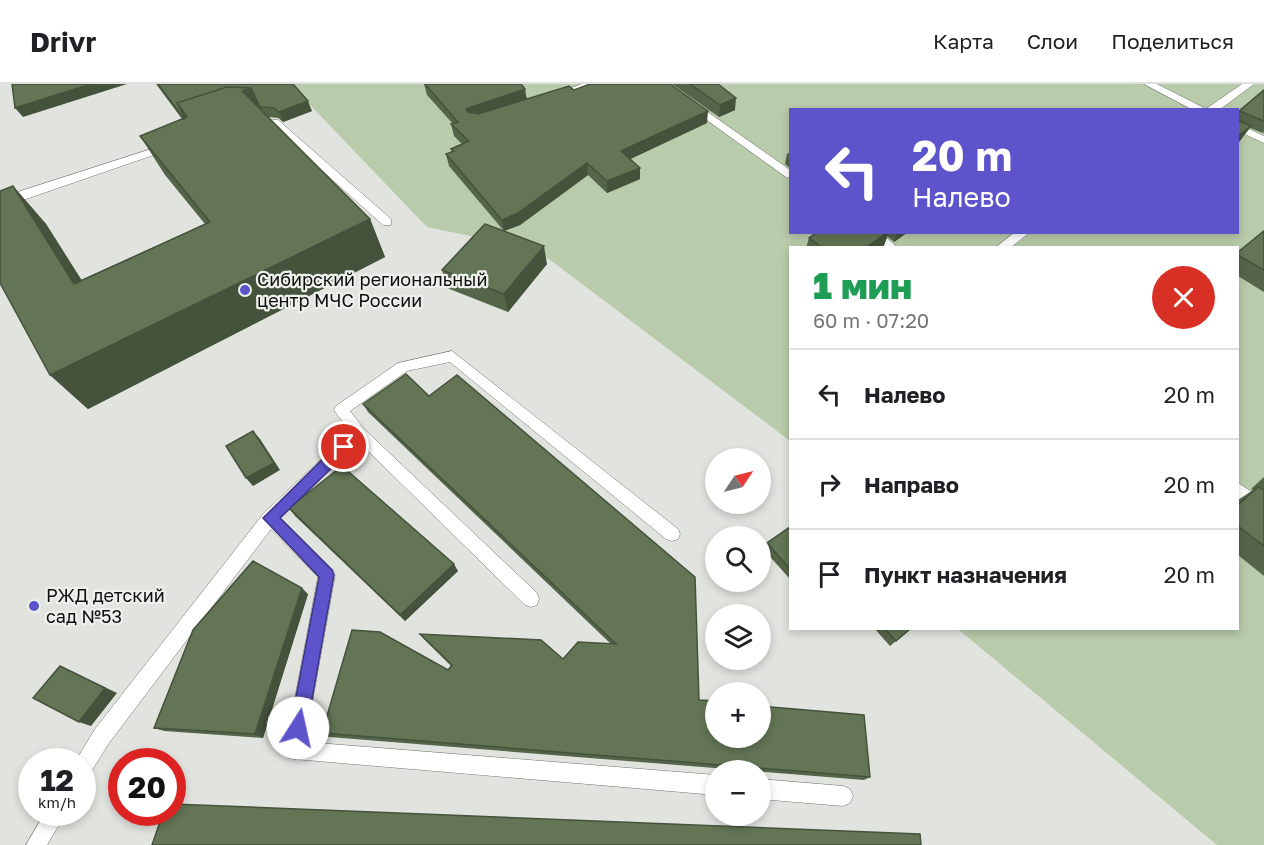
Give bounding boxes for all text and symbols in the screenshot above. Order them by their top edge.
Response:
text: Drivr [30,25,96,58]
text: Карта [933,28,994,54]
text: Слои [1027,28,1078,54]
text: Поделиться [1111,28,1234,54]
text: 20 m [912,130,1012,180]
icon: left [813,132,891,210]
text: Налево [912,181,1011,213]
text: 1 мин [813,264,912,307]
button: close [1152,266,1215,329]
place label: Сибирский региональный центр МЧС России [257,268,487,311]
marker: Сибирский региональный центр МЧС России [238,283,252,297]
text: 60 m · 07:20 [813,308,929,332]
icon: left [813,378,846,411]
text: Налево [864,381,946,408]
text: 20 m [1164,381,1215,408]
pin [318,421,369,472]
icon: arrive [327,430,360,463]
north arrow [705,448,771,514]
map controls [705,448,771,826]
icon: right [813,468,846,501]
text: Направо [864,471,959,498]
text: 20 m [1164,471,1215,498]
button: search [705,526,771,592]
icon: arrive [813,558,846,591]
text: Пункт назначения [864,561,1067,588]
text: 20 m [1164,561,1215,588]
place label: РЖД детский сад №53 [46,584,165,627]
marker: РЖД детский сад №53 [27,599,41,613]
button: layers [705,604,771,670]
button: + [705,682,771,748]
position arrow [266,696,330,760]
speed limit sign: 20 [108,748,186,826]
button: − [705,760,771,826]
text: 12 [40,762,74,798]
text: km/h [38,793,76,811]

